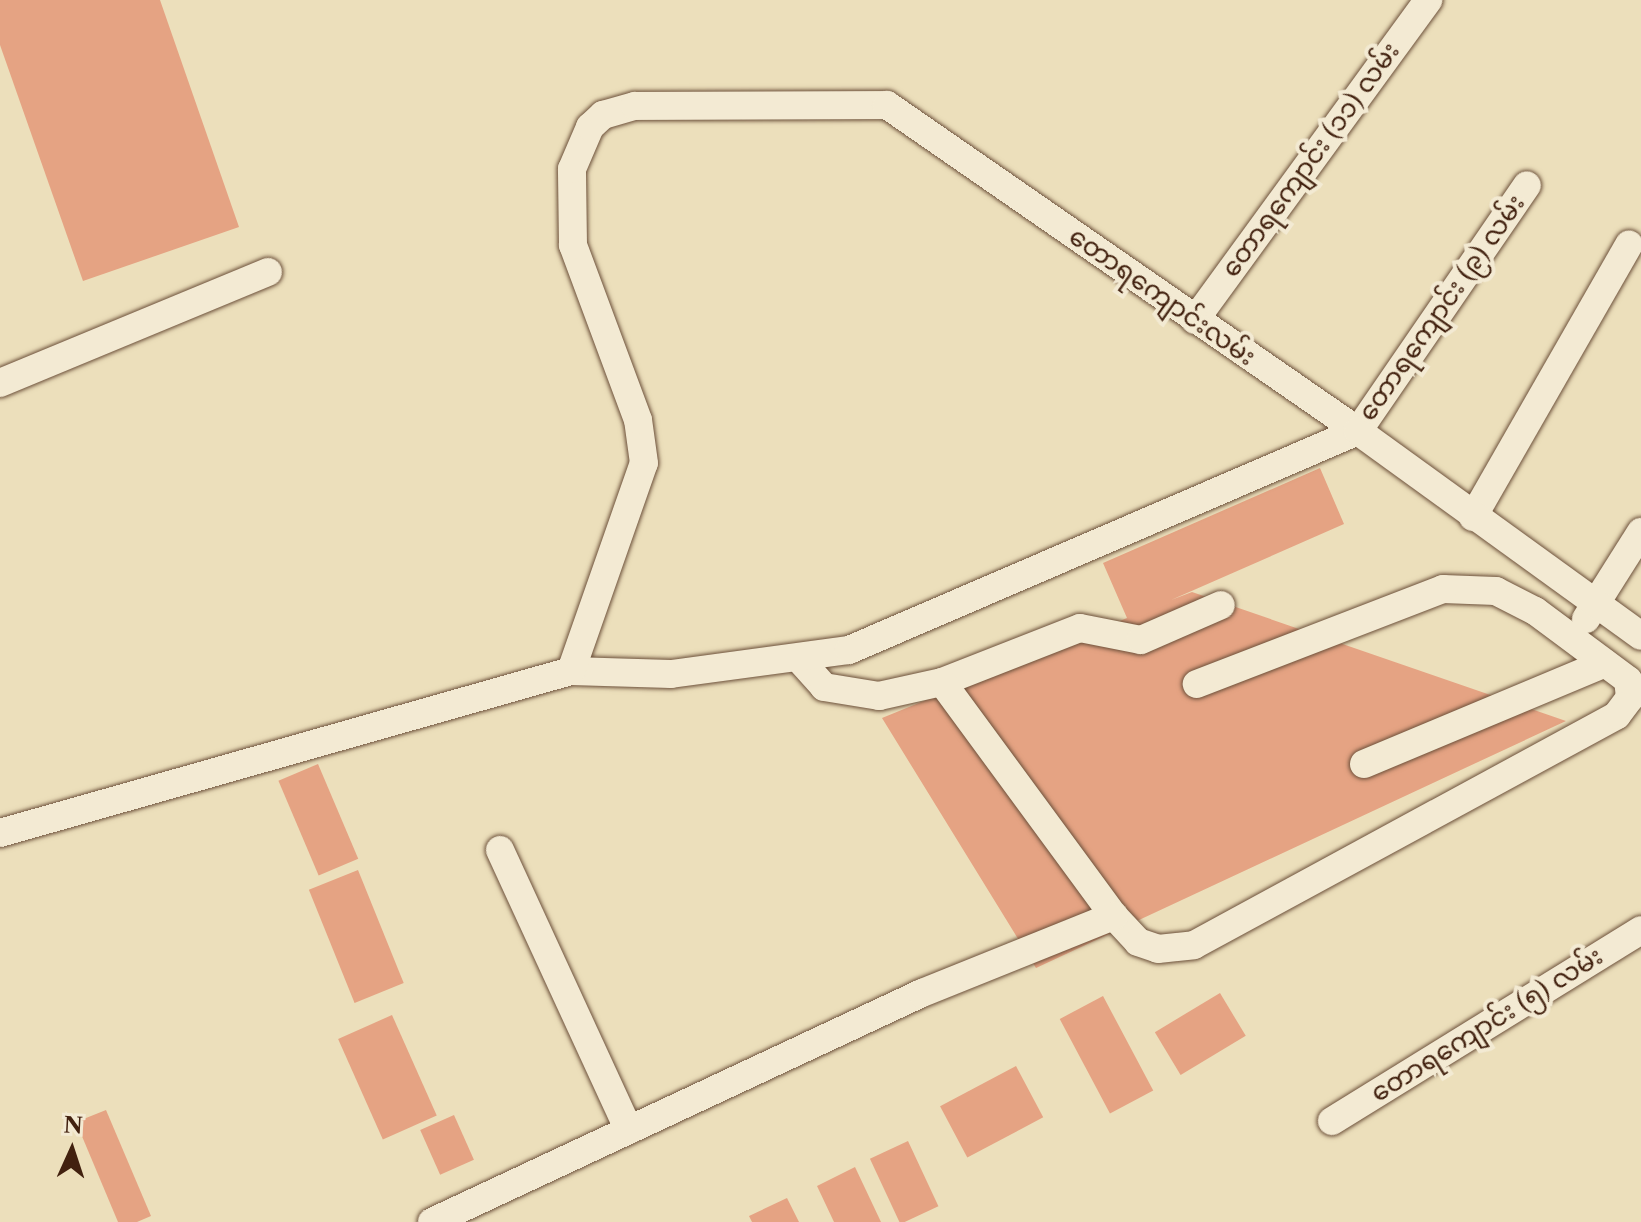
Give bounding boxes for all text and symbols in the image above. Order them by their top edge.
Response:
street label: တောရကျောင်း (၁၁) လမ်း [1215,37,1407,283]
street label: တောရကျောင်း (၉) လမ်း [1352,189,1532,427]
street label: တောရကျောင်းလမ်း [1063,221,1261,373]
street label: တောရကျောင်း (၅) လမ်း [1365,941,1609,1109]
north arrow [32,1110,112,1190]
text: N [63,1112,84,1140]

